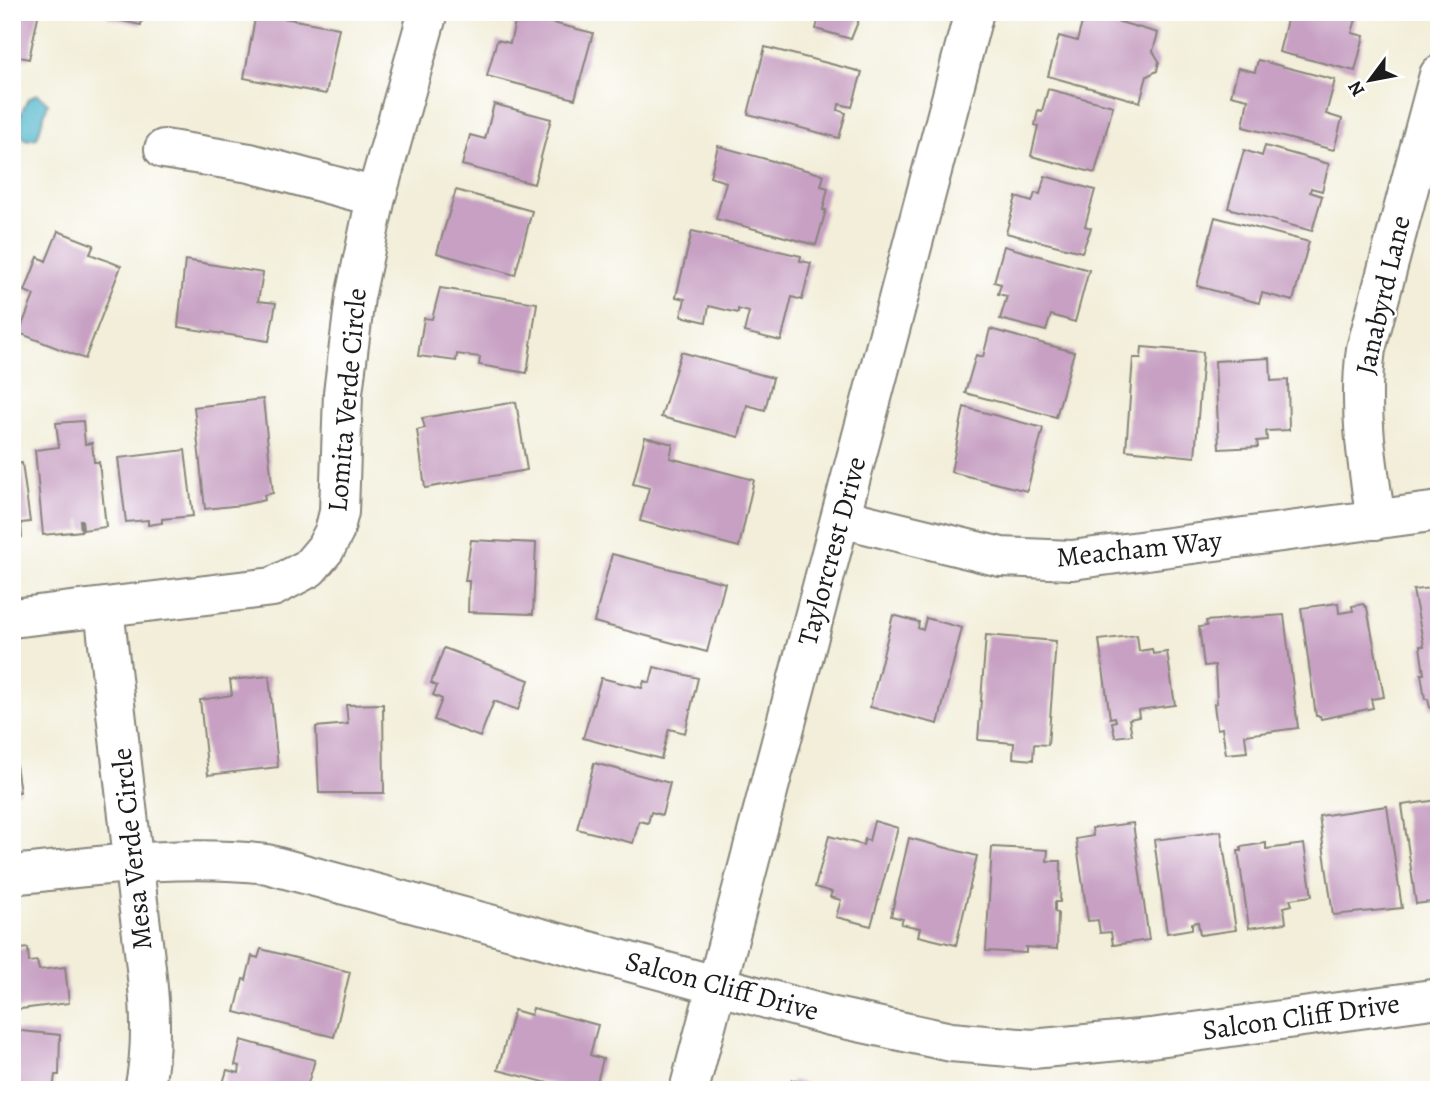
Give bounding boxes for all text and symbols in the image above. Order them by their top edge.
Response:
north arrow [1336,46,1406,116]
text: N [1342,76,1371,101]
street label: Janabyrd Lane [1346,212,1420,378]
street label: Lomita Verde Circle [318,286,376,514]
street label: Taylorcrest Drive [789,452,875,650]
street label: Meacham Way [1054,521,1224,577]
street label: Mesa Verde Circle [102,746,162,952]
street label: Salcon Cliff Drive [621,942,823,1030]
street label: Salcon Cliff Drive [1200,984,1402,1050]

